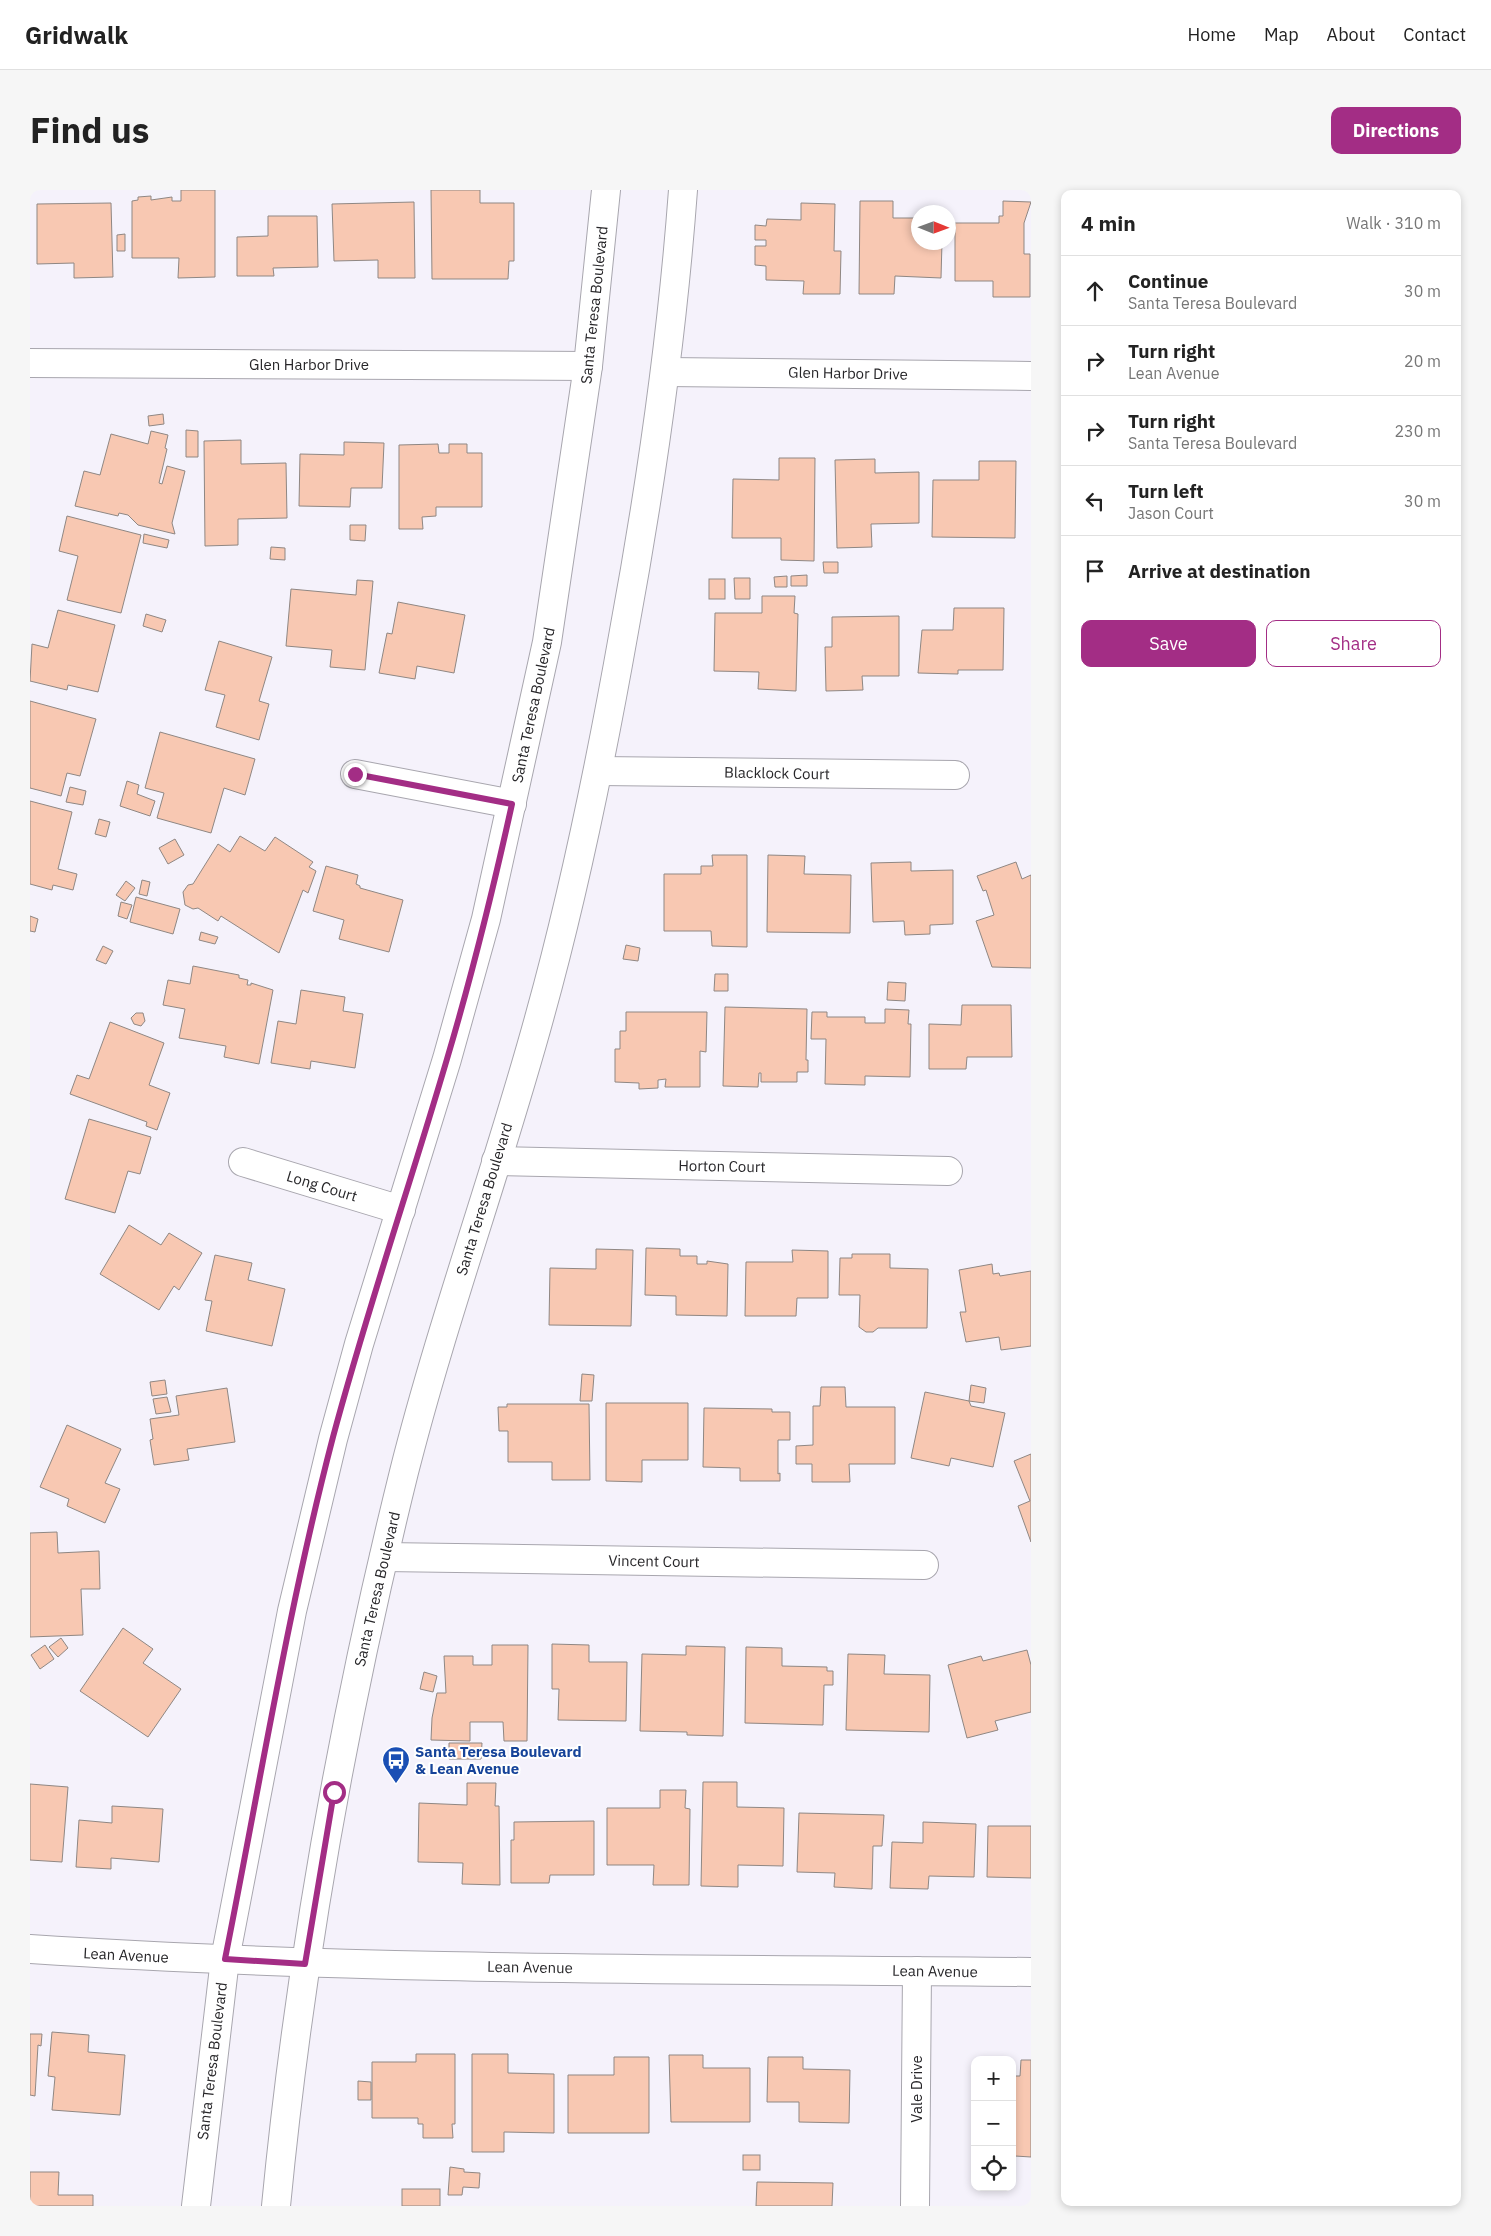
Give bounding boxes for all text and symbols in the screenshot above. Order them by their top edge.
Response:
text: Gridwalk [25,19,128,51]
text: Home [1188,23,1236,46]
text: Map [1264,23,1299,46]
text: About [1327,23,1375,46]
text: Contact [1403,23,1466,46]
text: Find us [30,107,149,153]
button: Directions [1331,107,1461,154]
north arrow [911,205,956,250]
text: 4 min [1081,209,1136,237]
text: Walk · 310 m [1346,213,1441,233]
street label: Santa Teresa Boulevard [576,225,612,385]
text: Continue [1128,269,1208,293]
icon: ahead [1081,277,1109,305]
text: 30 m [1404,281,1441,301]
text: Santa Teresa Boulevard [1128,293,1297,313]
text: Turn right [1128,339,1215,363]
icon: right [1081,347,1109,375]
text: 20 m [1404,351,1441,371]
street label: Glen Harbor Drive [249,355,369,374]
street label: Glen Harbor Drive [788,362,908,384]
text: Lean Avenue [1128,363,1219,383]
text: Turn right [1128,409,1215,433]
icon: right [1081,417,1109,445]
text: 230 m [1394,421,1441,441]
text: Santa Teresa Boulevard [1128,433,1297,453]
text: Turn left [1128,479,1204,503]
icon: left [1081,487,1109,515]
text: 30 m [1404,491,1441,511]
text: Jason Court [1128,503,1214,523]
icon: arrive [1081,557,1109,585]
text: Arrive at destination [1128,559,1311,583]
button: Save [1081,620,1256,667]
button: Share [1266,620,1441,667]
street label: Santa Teresa Boulevard [507,625,559,785]
route end [344,763,367,786]
street label: Blacklock Court [724,763,830,783]
street label: Santa Teresa Boulevard [452,1120,516,1278]
street label: Horton Court [678,1156,766,1176]
street label: Long Court [284,1166,360,1206]
street label: Santa Teresa Boulevard [350,1510,404,1668]
street label: Vincent Court [608,1551,700,1571]
place label: Santa Teresa Boulevard & Lean Avenue [415,1742,582,1778]
bus stop icon: Santa Teresa Boulevard & Lean Avenue [381,1745,411,1784]
route start [323,1781,346,1804]
street label: Lean Avenue [83,1943,169,1967]
street label: Lean Avenue [487,1957,573,1977]
street label: Lean Avenue [892,1961,978,1981]
street label: Santa Teresa Boulevard [193,1981,231,2141]
street label: Vale Drive [907,2055,926,2123]
map controls [971,2056,1016,2191]
button: + [971,2056,1016,2101]
button: − [971,2101,1016,2146]
button: locate [971,2146,1016,2191]

